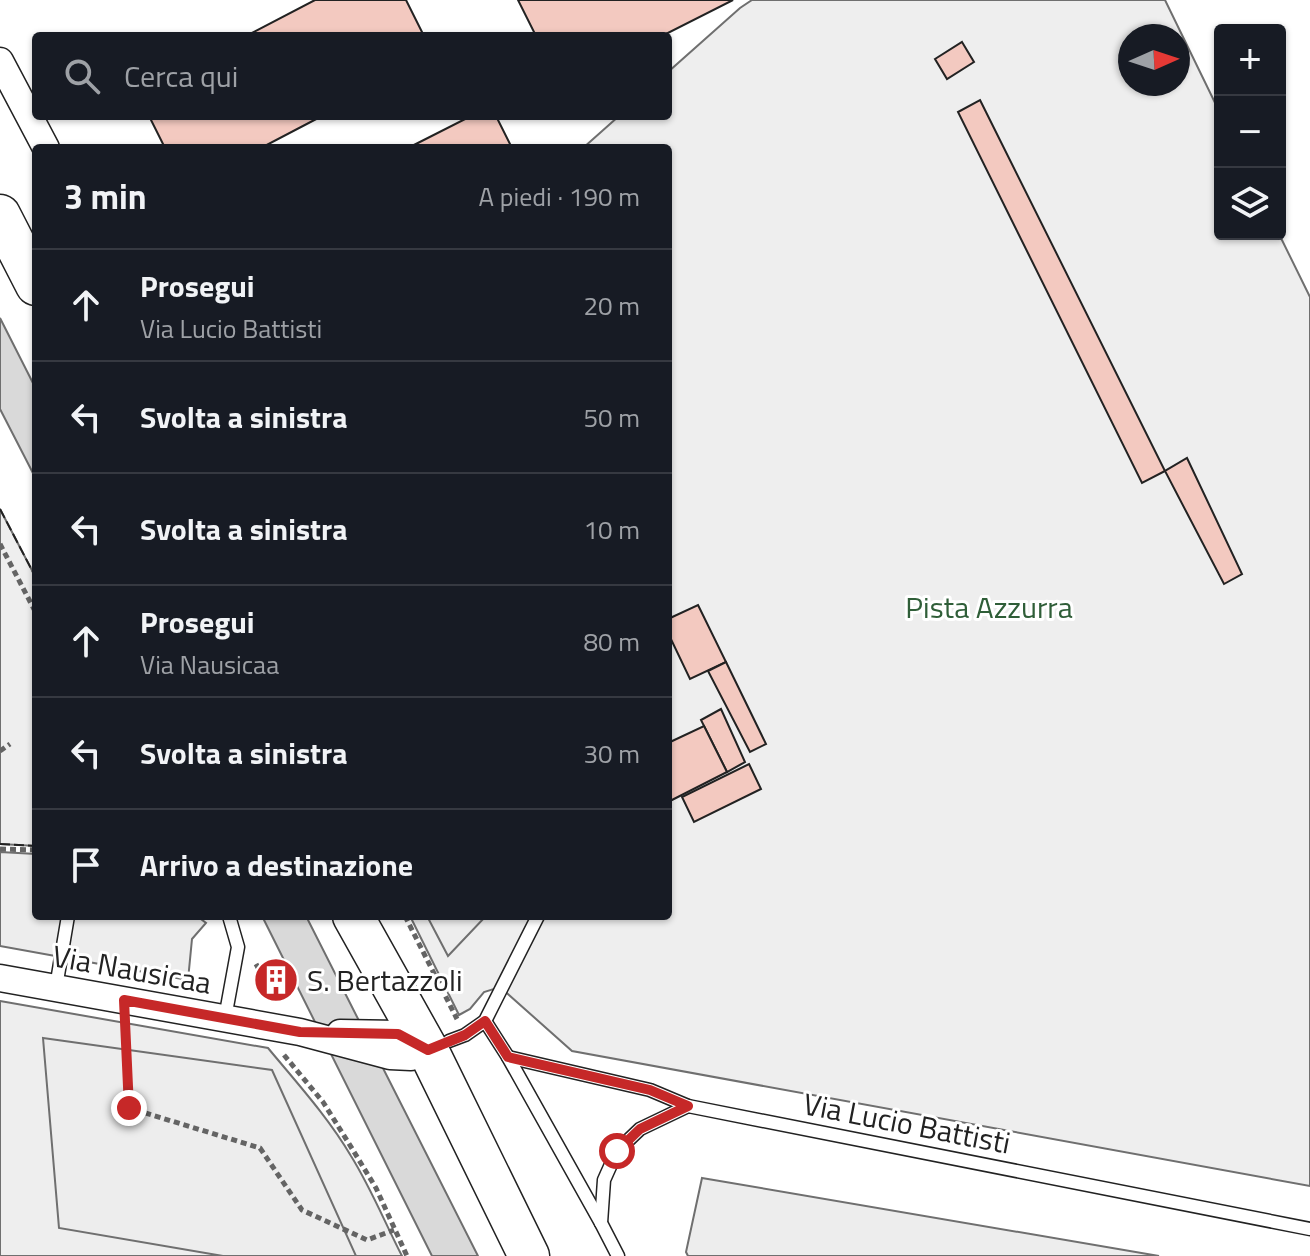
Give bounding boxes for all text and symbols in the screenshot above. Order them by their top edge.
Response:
north arrow [1118,24,1190,96]
map controls [1214,24,1286,240]
button: + [1214,24,1286,96]
search box [32,32,672,120]
text: Cerca qui [124,53,238,99]
icon: search [60,54,104,98]
button: − [1214,96,1286,168]
button: layers [1214,168,1286,240]
text: 3 min [64,170,147,222]
text: A piedi · 190 m [479,177,640,216]
text: Prosegui [140,263,255,309]
icon: ahead [64,283,108,327]
text: 20 m [583,286,640,325]
text: Via Lucio Battisti [140,309,322,348]
text: Svolta a sinistra [140,394,348,440]
icon: left [64,395,108,439]
text: 50 m [583,398,640,437]
text: Svolta a sinistra [140,506,348,552]
icon: left [64,507,108,551]
text: 10 m [583,510,640,549]
park label: Pista Azzurra [905,584,1073,630]
text: Prosegui [140,599,255,645]
icon: ahead [64,619,108,663]
text: 80 m [583,622,640,661]
text: Via Nausicaa [140,645,279,684]
text: Svolta a sinistra [140,730,348,776]
icon: left [64,731,108,775]
text: 30 m [583,734,640,773]
text: Arrivo a destinazione [140,842,413,888]
icon: arrive [64,843,108,887]
street label: Via Nausicaa [49,932,215,1006]
building icon: S. Bertazzoli [252,956,300,1004]
place label: S. Bertazzoli [307,957,462,1003]
street label: Via Lucio Battisti [799,1080,1015,1166]
route end [111,1090,147,1126]
route start [599,1133,635,1169]

